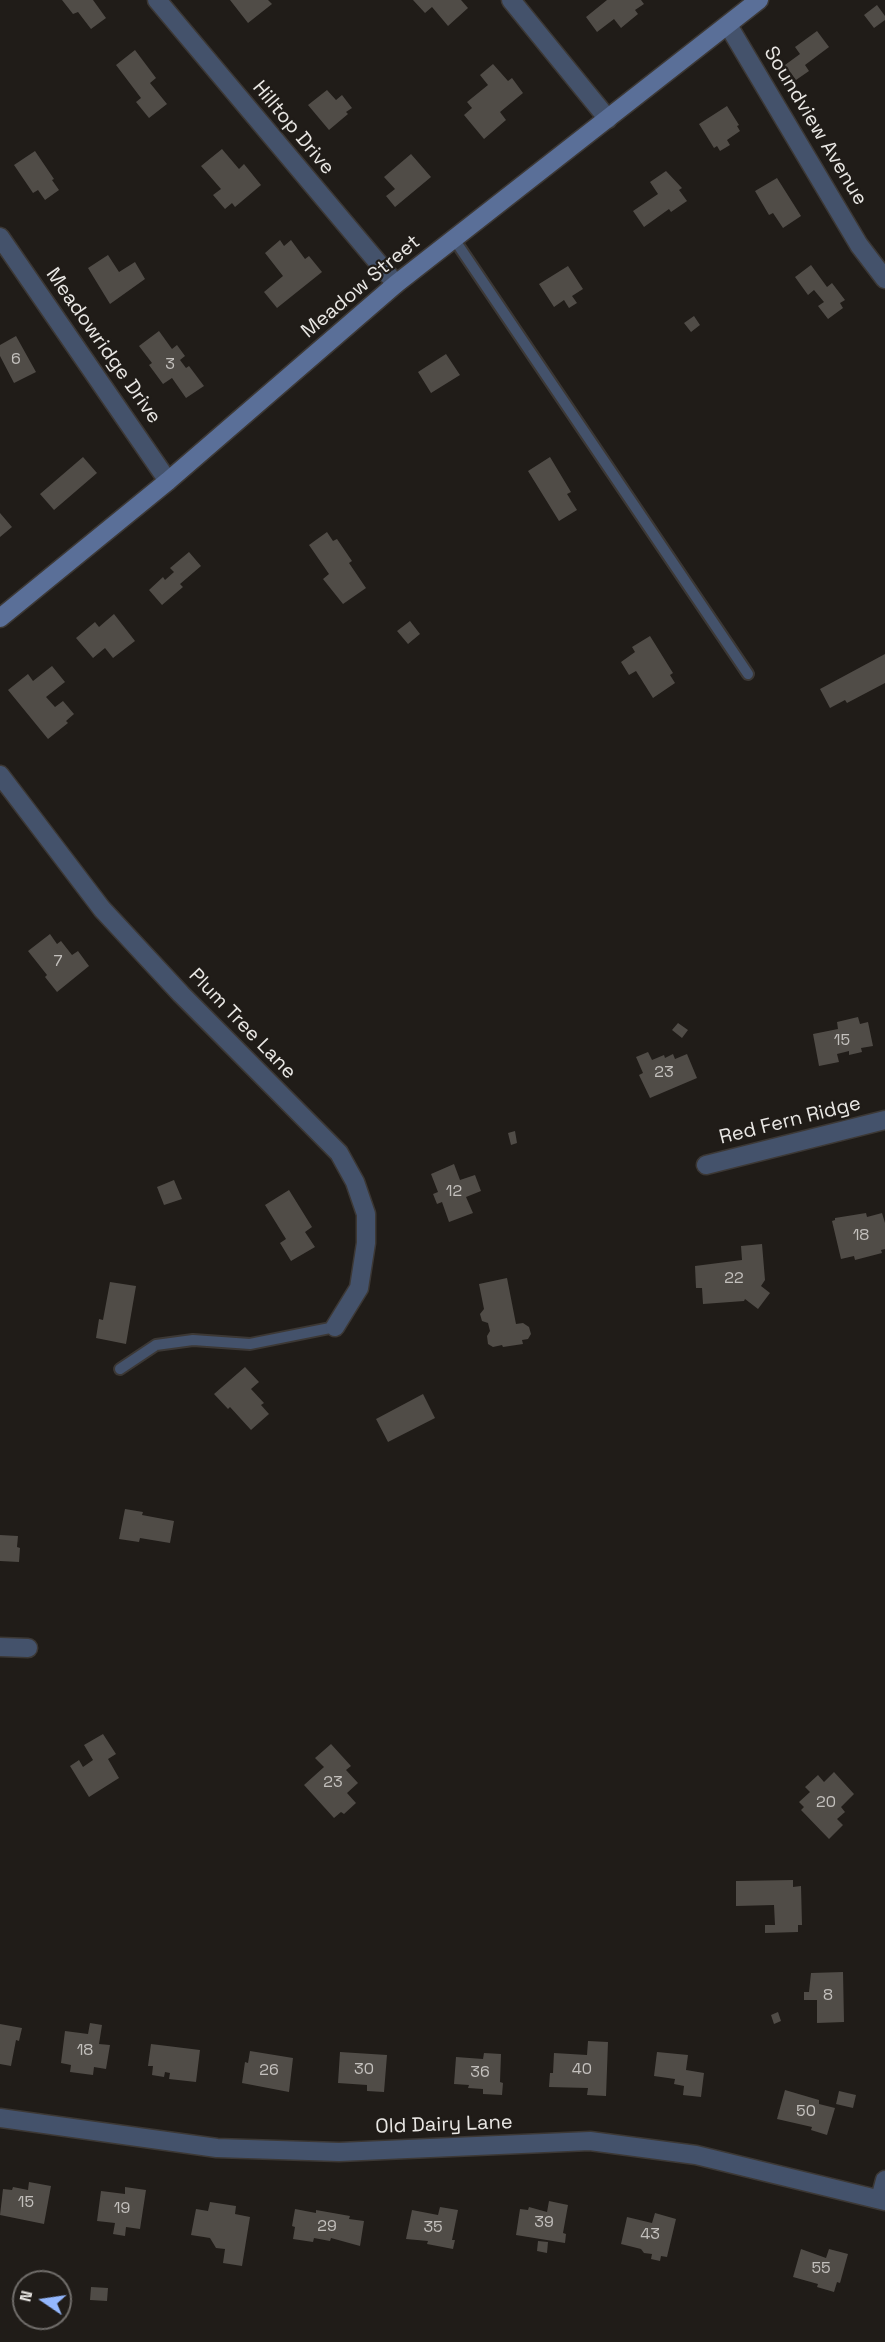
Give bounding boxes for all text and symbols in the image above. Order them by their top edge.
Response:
street label: Soundview Avenue [758,42,872,210]
street label: Hilltop Drive [247,76,339,180]
street label: Meadow Street [297,230,425,344]
street label: Meadowridge Drive [40,264,166,428]
house number: 6 [11,350,21,370]
house number: 3 [165,355,175,375]
house number: 7 [53,952,63,972]
street label: Plum Tree Lane [183,964,301,1084]
house number: 15 [834,1031,850,1051]
house number: 23 [654,1063,674,1083]
street label: Red Fern Ridge [717,1092,863,1150]
house number: 12 [446,1182,462,1202]
house number: 18 [853,1226,869,1246]
house number: 22 [724,1269,744,1289]
house number: 23 [323,1773,343,1793]
house number: 20 [816,1793,836,1813]
house number: 8 [823,1986,833,2006]
house number: 18 [77,2041,93,2061]
house number: 30 [354,2060,374,2080]
house number: 40 [572,2060,592,2080]
house number: 26 [259,2061,279,2081]
house number: 36 [470,2063,490,2083]
house number: 50 [796,2102,816,2122]
street label: Old Dairy Lane [375,2111,513,2139]
house number: 15 [18,2193,34,2213]
house number: 19 [114,2199,130,2219]
house number: 39 [534,2213,554,2233]
house number: 29 [317,2217,337,2237]
house number: 35 [423,2218,443,2238]
house number: 43 [640,2225,660,2245]
house number: 55 [811,2259,831,2279]
north arrow [12,2270,72,2330]
text: N [14,2289,37,2304]

